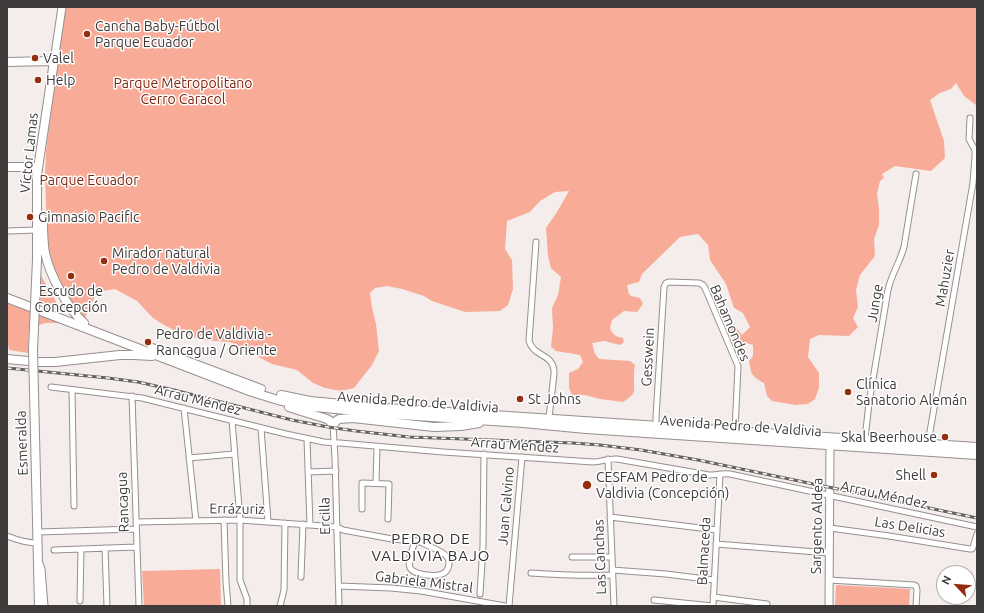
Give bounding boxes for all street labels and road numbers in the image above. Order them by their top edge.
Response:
street label: Víctor Lamas [16,112,42,194]
street label: Mahuzier [932,248,958,308]
street label: Bahamondes [706,282,754,364]
street label: Junge [863,283,887,323]
street label: Gesswein [638,327,658,387]
street label: Arrau Méndez [153,381,243,419]
street label: Avenida Pedro de Valdivia [337,388,499,416]
street label: Esmeralda [12,410,32,476]
street label: Avenida Pedro de Valdivia [660,412,822,440]
street label: Arrau Méndez [470,434,560,456]
street label: Juan Calvino [494,466,518,546]
street label: Rancagua [114,471,132,533]
street label: Sargento Aldea [808,478,826,574]
street label: Arrau Méndez [839,478,929,512]
street label: Ercilla [316,497,334,535]
street label: Errázuriz [209,500,265,518]
street label: Las Delicias [873,513,947,541]
street label: Balmaceda [694,516,714,586]
street label: Las Canchas [590,519,610,595]
street label: Gabriela Mistral [374,568,474,596]

